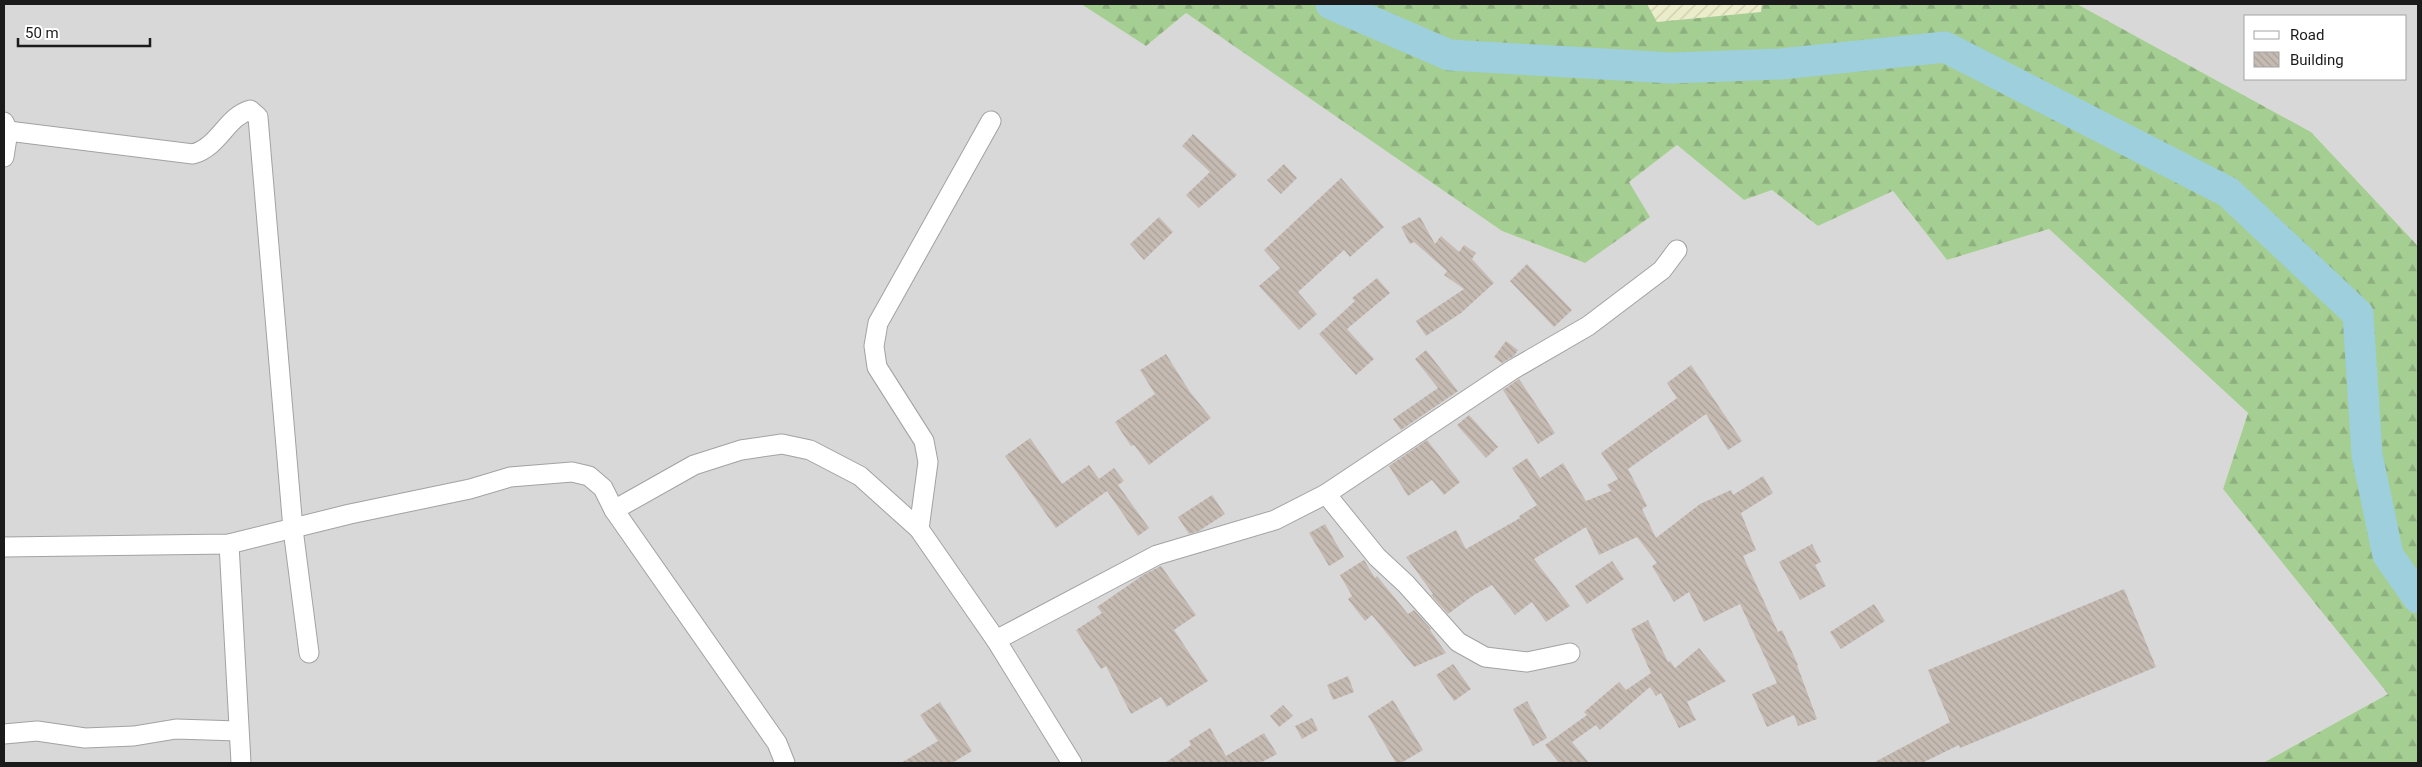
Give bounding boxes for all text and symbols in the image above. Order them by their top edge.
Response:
scale bar [18,15,150,47]
legend [2244,15,2407,80]
text: 50 m [25,24,59,42]
text: Road [2290,26,2324,44]
text: Building [2290,51,2344,69]

